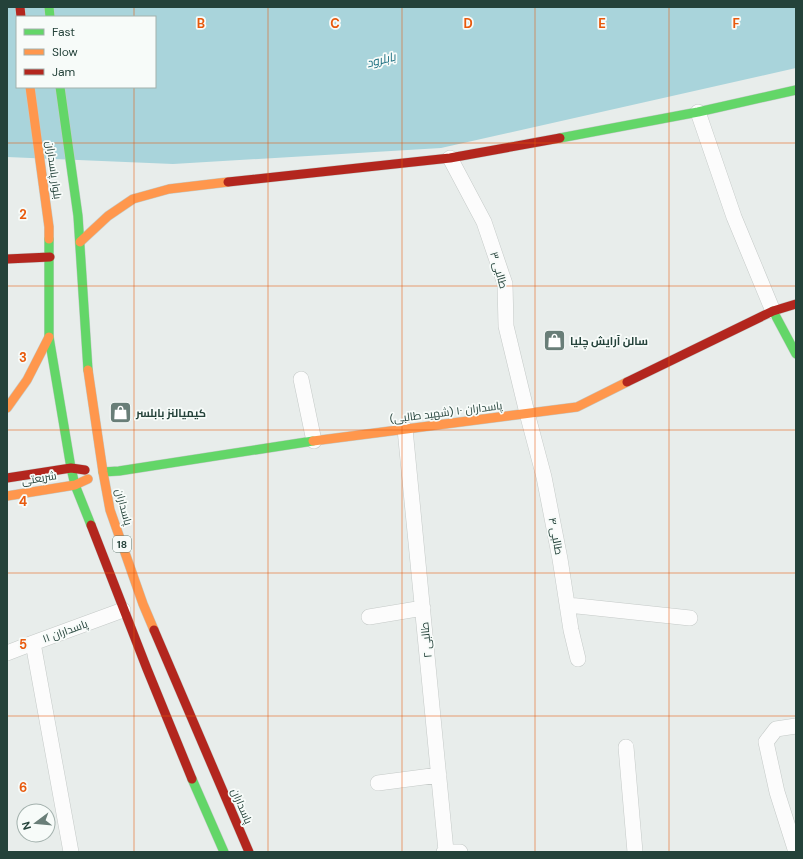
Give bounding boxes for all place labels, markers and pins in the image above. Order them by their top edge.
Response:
shop icon: سالن آرایش چلیا [541,328,567,354]
place label: سالن آرایش چلیا [570,334,648,350]
shop icon: کیمیالنز بابلسر [108,400,134,426]
place label: کیمیالنز بابلسر [135,406,206,420]

